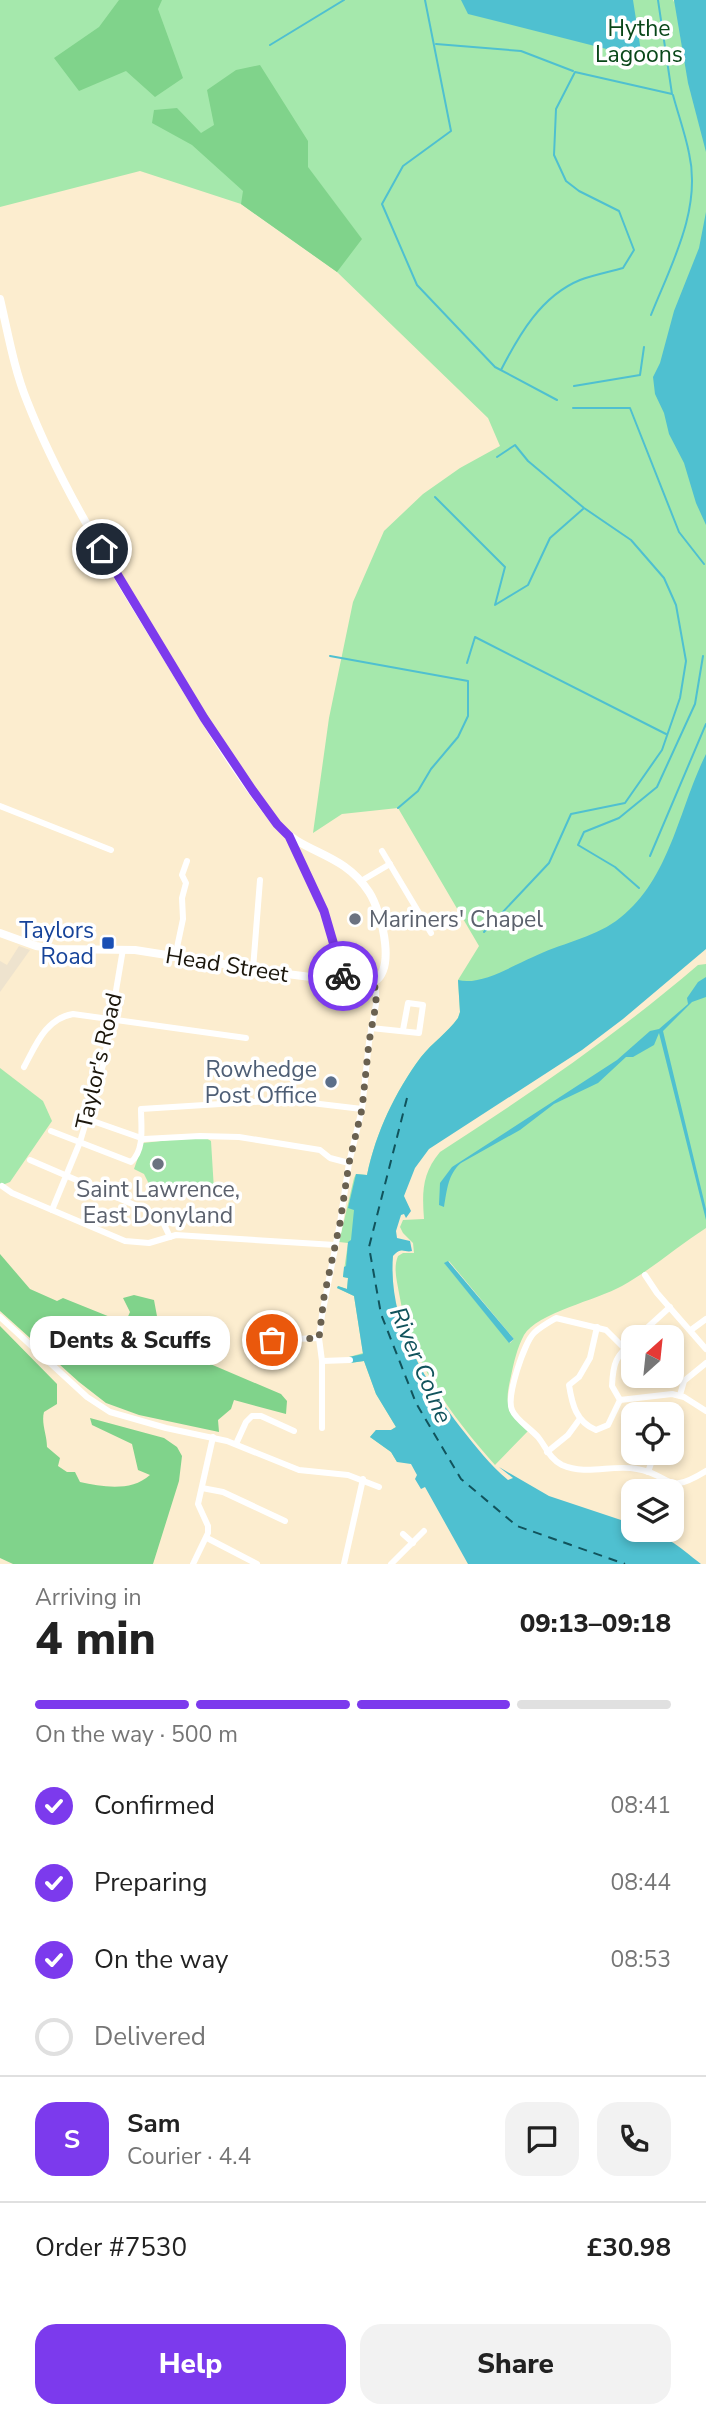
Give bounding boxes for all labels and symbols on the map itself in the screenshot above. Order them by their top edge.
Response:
park label: Hythe Lagoons [595,13,683,70]
pin [72,519,132,579]
place label: Mariners' Chapel [369,904,543,935]
marker: Mariners' Chapel [347,911,363,927]
place label: Taylors Road [19,915,94,972]
marker: Taylors Road [100,935,116,951]
street label: Head Street [163,940,292,990]
courier [308,941,378,1011]
street label: Taylor's Road [68,990,130,1132]
place label: Rowhedge Post Office [205,1054,317,1111]
marker: Rowhedge Post Office [323,1074,339,1090]
marker: Saint Lawrence, East Donyland [150,1156,166,1172]
place label: Saint Lawrence, East Donyland [76,1174,240,1231]
water label: River Colne [382,1302,460,1428]
pin [242,1310,302,1370]
callout: Dents & Scuffs [30,1316,230,1364]
north arrow [621,1325,684,1388]

